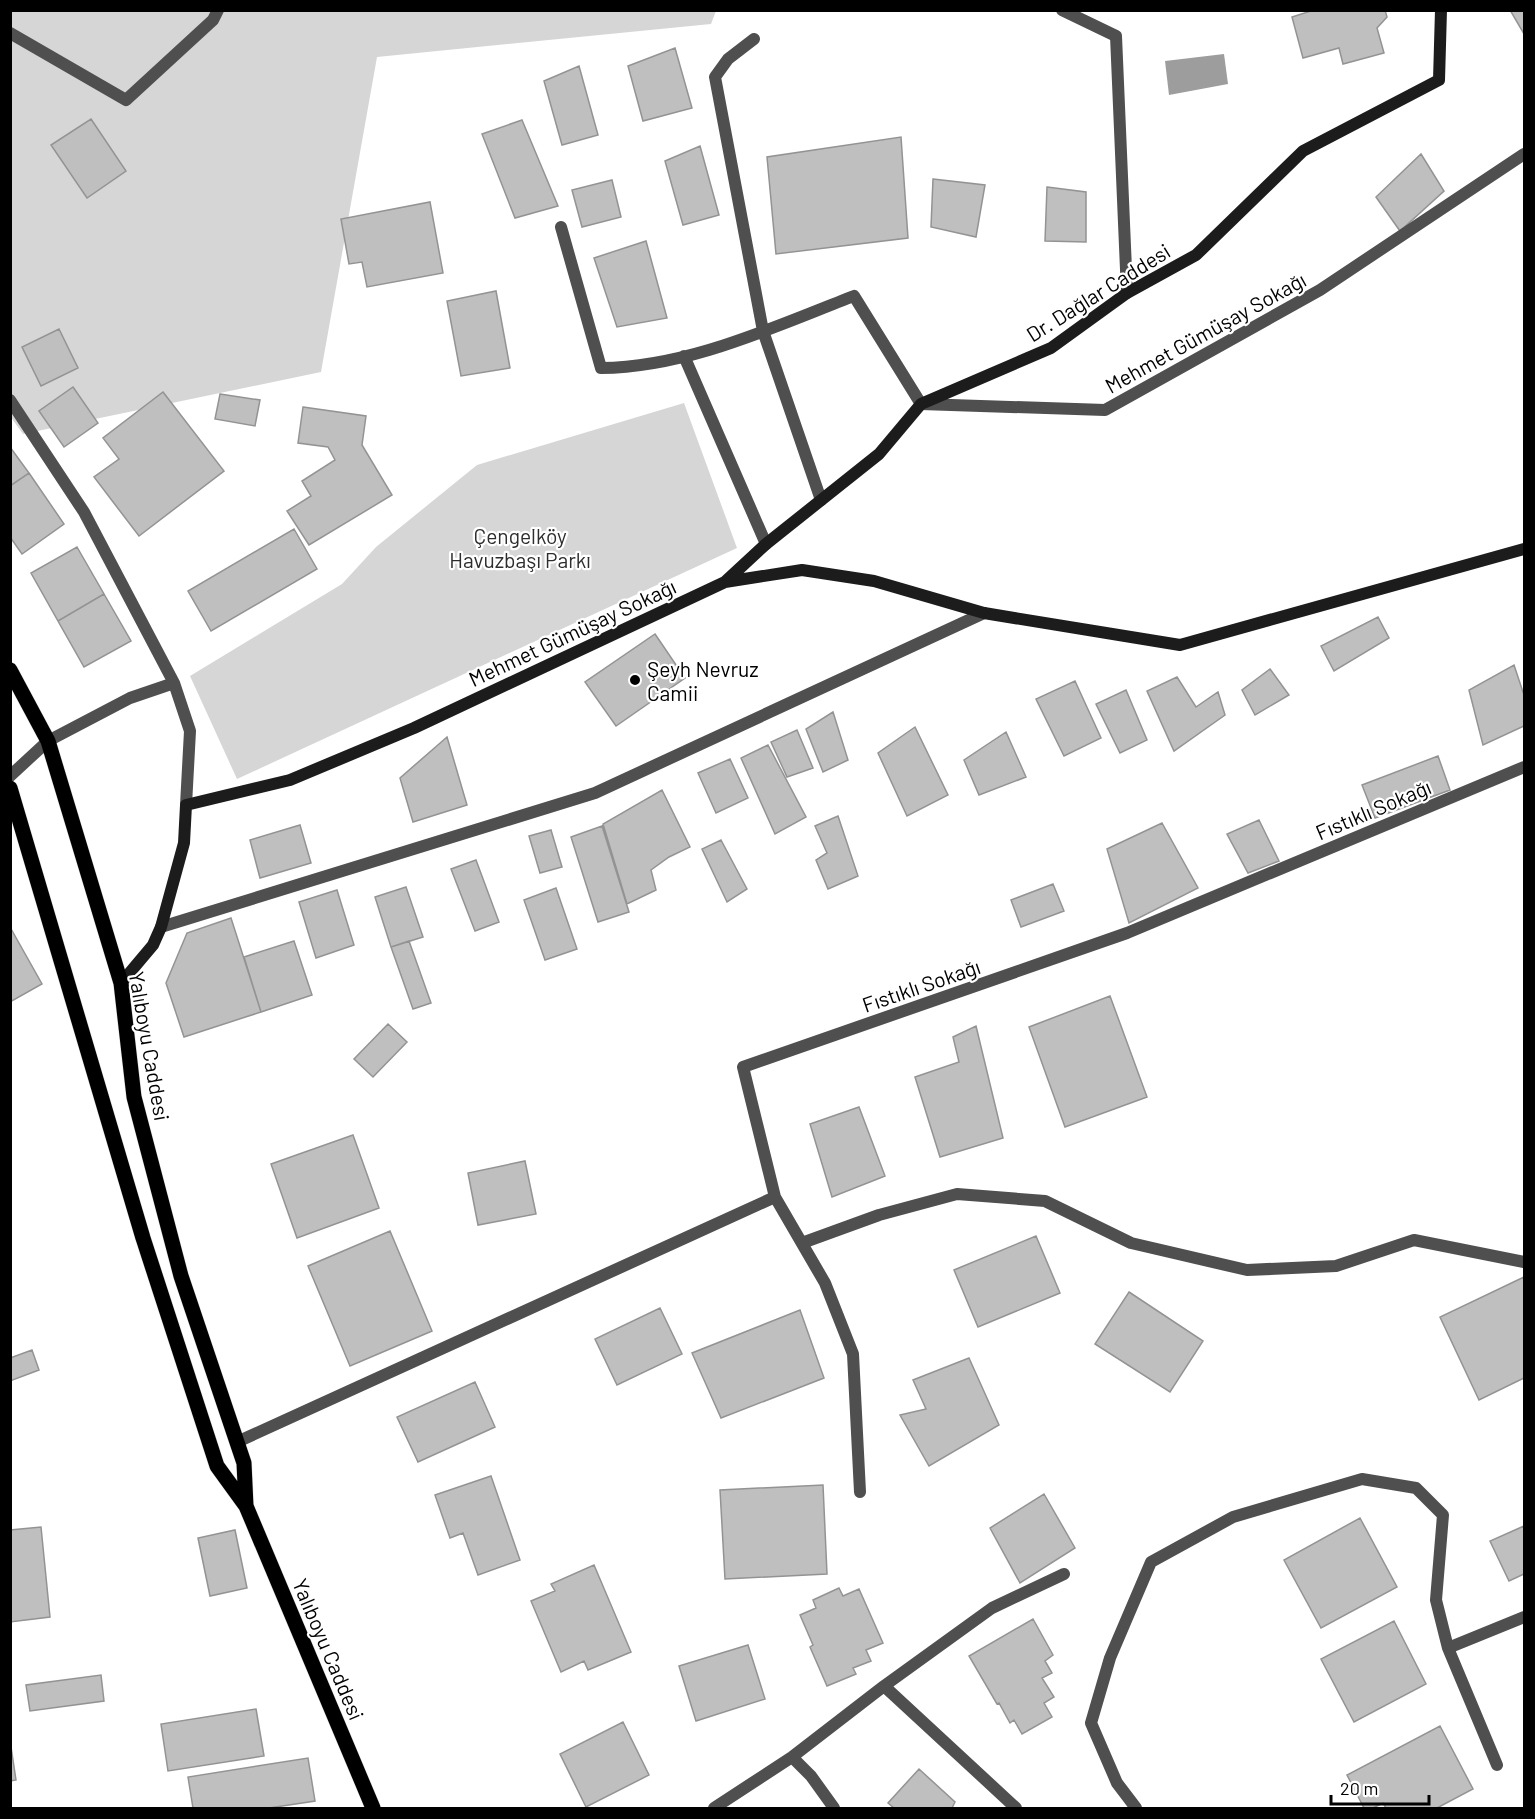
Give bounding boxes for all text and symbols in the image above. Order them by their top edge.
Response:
street label: Dr. Dağlar Caddesi [1021,238,1175,346]
street label: Mehmet Gümüşay Sokağı [1100,266,1310,398]
park label: Çengelköy Havuzbaşı Parkı [449,523,591,572]
street label: Mehmet Gümüşay Sokağı [464,573,680,691]
place label: Şeyh Nevruz Camii [647,656,759,705]
marker: Şeyh Nevruz Camii [628,673,642,687]
street label: Fıstıklı Sokağı [1311,773,1435,845]
street label: Fıstıklı Sokağı [859,953,983,1017]
street label: Yalıboyu Caddesi [125,969,175,1123]
street label: Yalıboyu Caddesi [288,1575,370,1723]
scale bar [1331,1768,1428,1806]
text: 20 m [1340,1777,1378,1799]

